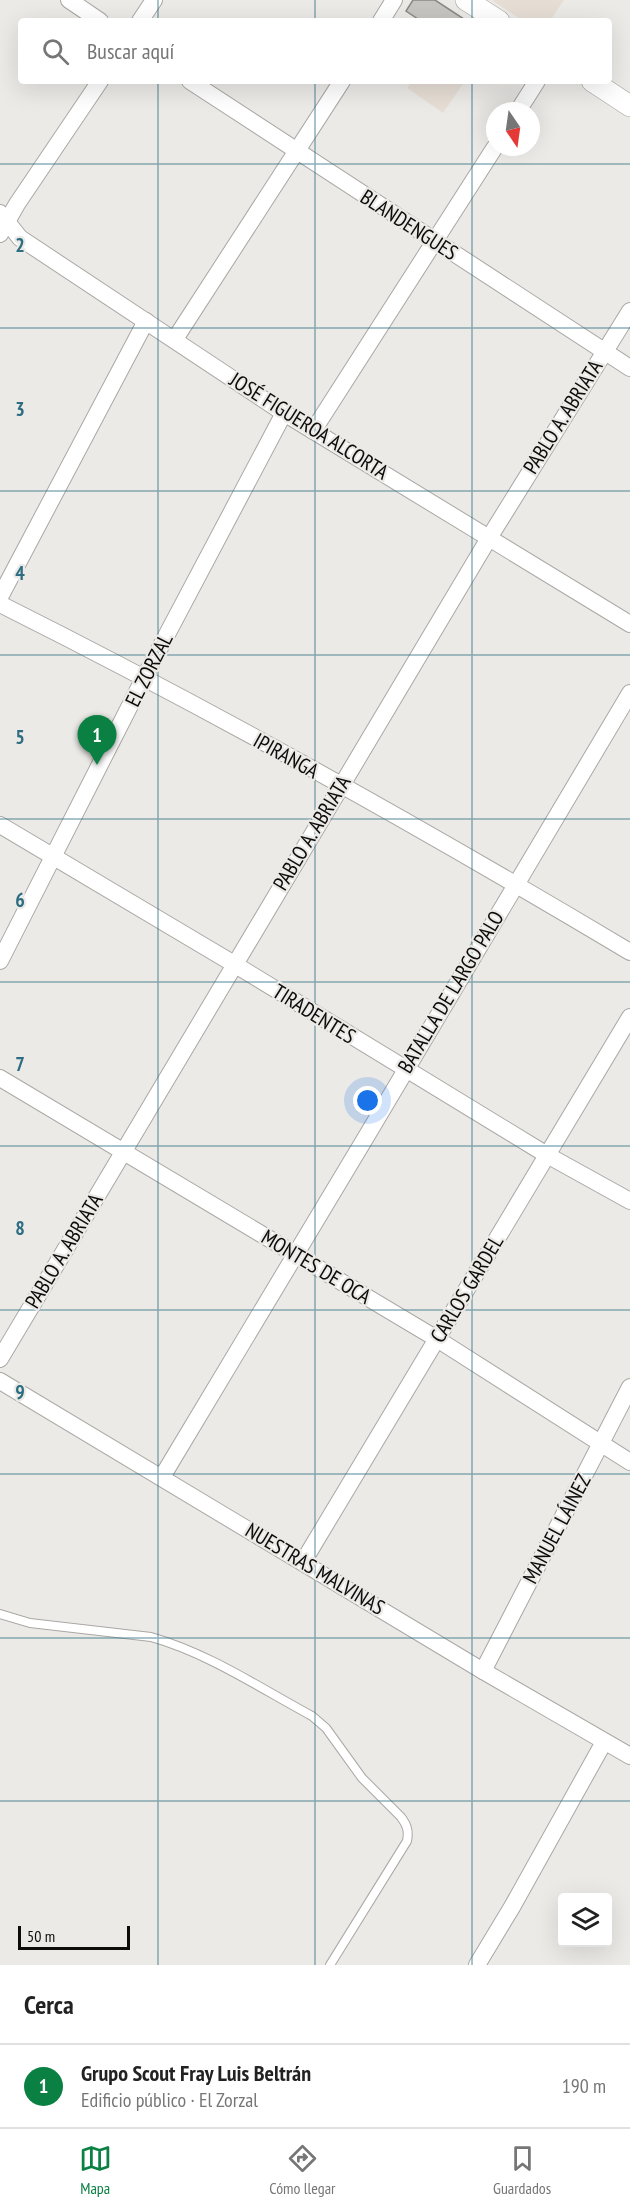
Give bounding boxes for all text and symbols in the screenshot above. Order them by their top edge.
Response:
search box [18,18,612,84]
icon: search [39,35,72,68]
text: Buscar aquí [87,37,174,65]
north arrow [486,102,540,156]
street label: BLANDENGUES [356,183,463,266]
text: 2 [15,232,25,258]
street label: PABLO A. ABRIATA [517,355,608,479]
street label: JOSÉ FIGUEROA ALCORTA [224,365,394,485]
text: 3 [15,396,25,422]
text: 4 [15,560,25,586]
street label: EL ZORZAL [119,628,179,711]
pin: 1 [78,716,116,765]
text: 5 [15,724,25,750]
street label: IPIRANGA [249,727,324,784]
street label: PABLO A. ABRIATA [267,770,357,895]
text: 6 [15,887,25,913]
street label: BATALLA DE LARGO PALO [391,906,510,1078]
street label: TIRADENTES [268,978,361,1050]
text: 7 [15,1051,25,1077]
your location [353,1086,382,1115]
street label: PABLO A. ABRIATA [19,1188,109,1313]
text: 8 [15,1215,25,1241]
street label: MONTES DE OCA [257,1223,376,1310]
street label: CARLOS GARDEL [424,1230,509,1347]
text: 9 [15,1379,25,1405]
street label: MANUEL LÁINEZ [516,1469,597,1588]
street label: NUESTRAS MALVINAS [241,1516,390,1621]
map controls [558,1893,612,1947]
button: layers [558,1893,612,1947]
scale bar [18,1923,130,1950]
text: 50 m [27,1926,55,1946]
text: Cerca [24,1988,74,2021]
text: Grupo Scout Fray Luis Beltrán [81,2059,311,2087]
text: 1 [39,2073,48,2099]
text: 190 m [562,2073,606,2099]
text: Edificio público · El Zorzal [81,2087,258,2113]
tab: Mapa [79,2142,112,2198]
tab: Cómo llegar [269,2142,335,2198]
tab: Guardados [493,2142,551,2198]

